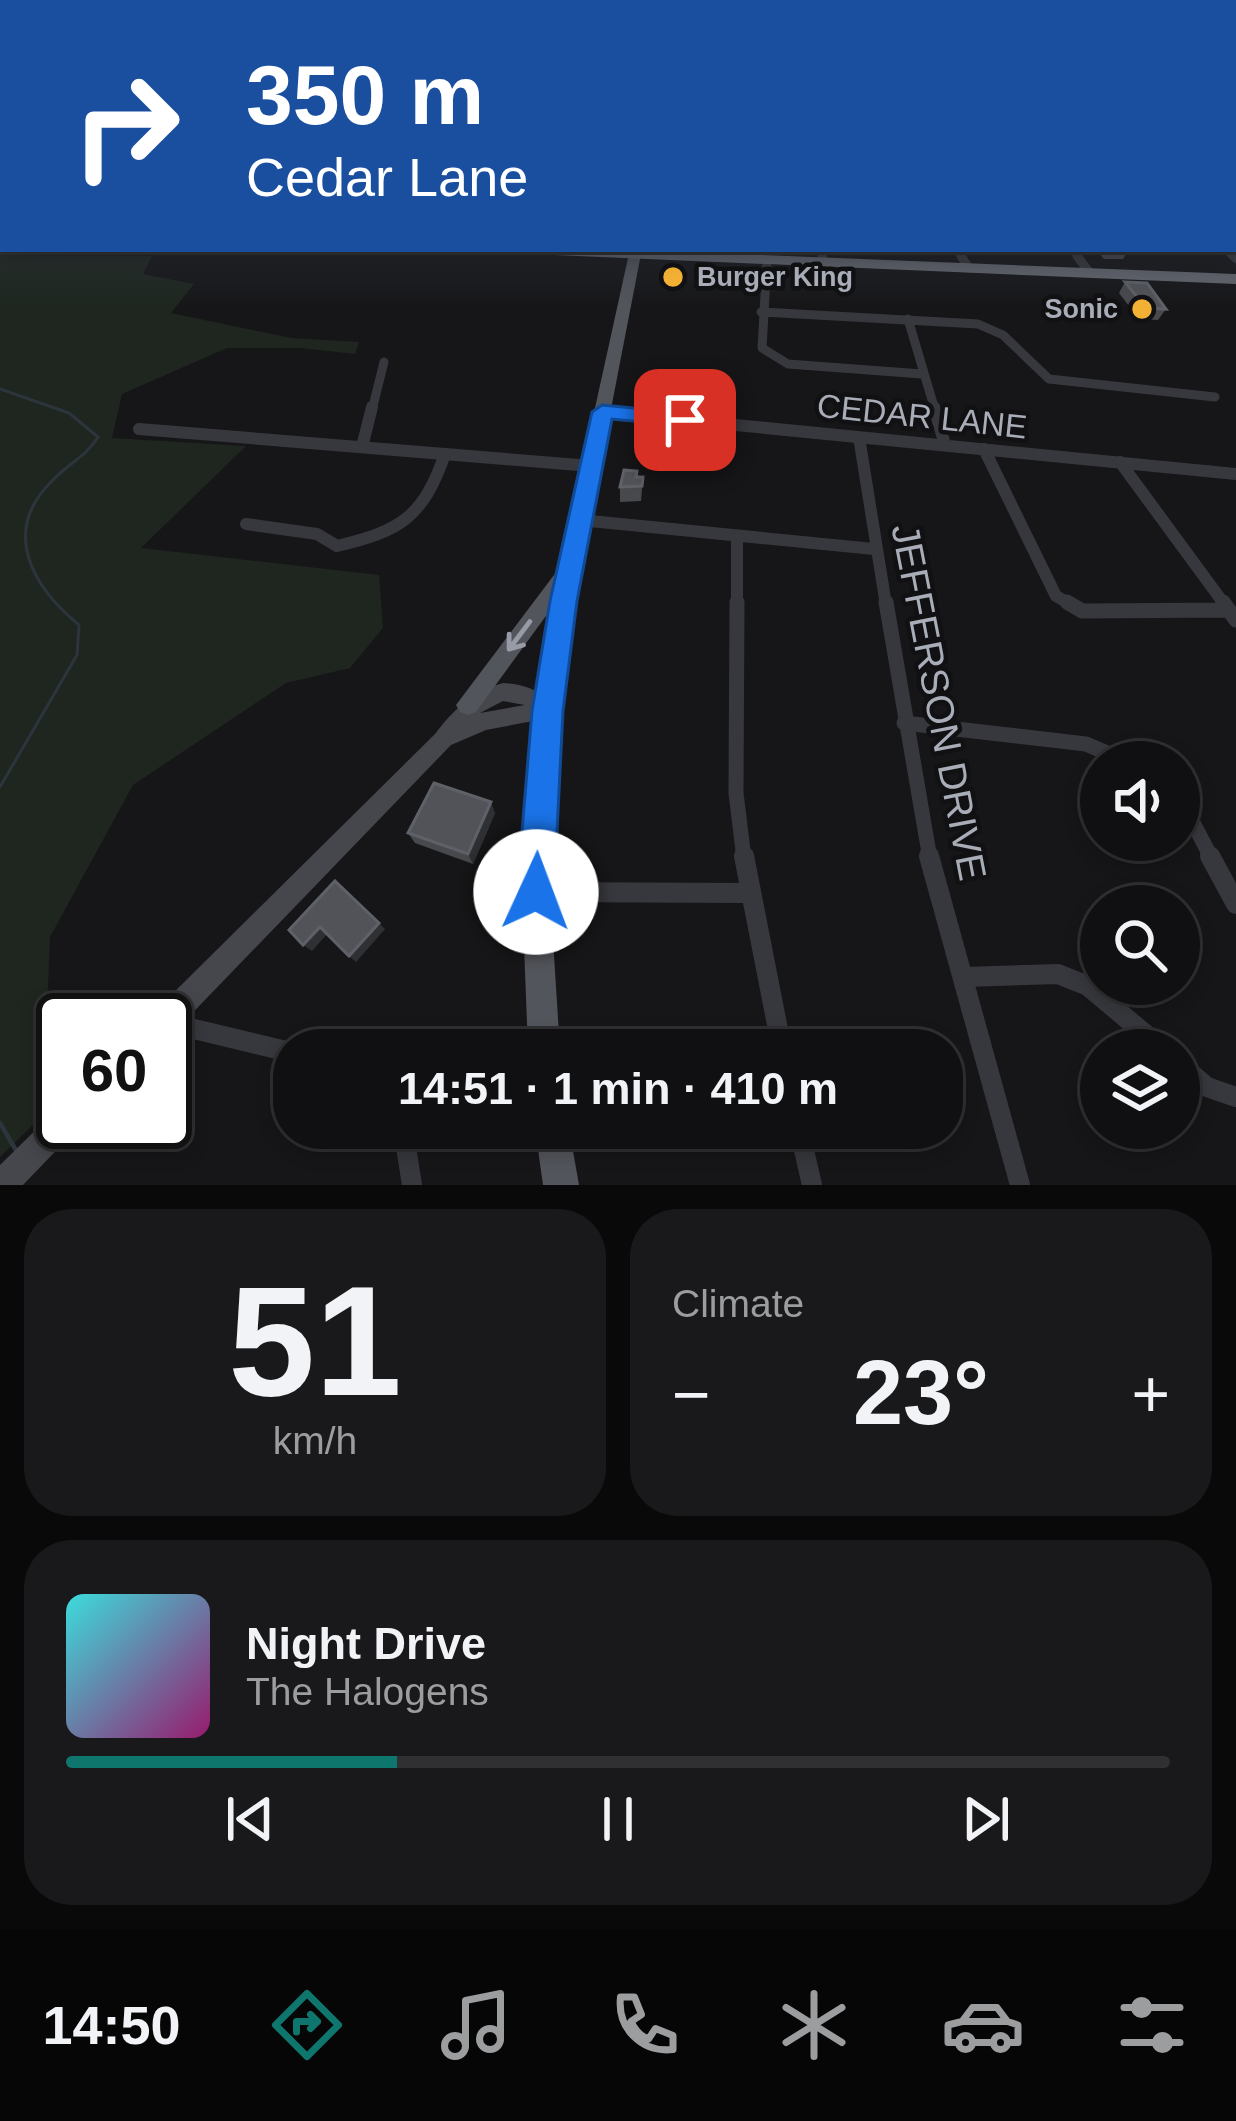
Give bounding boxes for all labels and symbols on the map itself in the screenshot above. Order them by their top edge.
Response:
place label: Burger King [697,262,853,292]
marker: Burger King [660,264,686,290]
place label: Sonic [1044,294,1118,324]
marker: Sonic [1129,296,1155,322]
pin [634,369,736,471]
street label: CEDAR LANE [815,387,1029,445]
street label: JEFFERSON DRIVE [883,520,995,884]
one-way arrow [506,620,532,652]
position arrow [473,829,599,955]
speed limit sign: 60 [36,993,192,1149]

